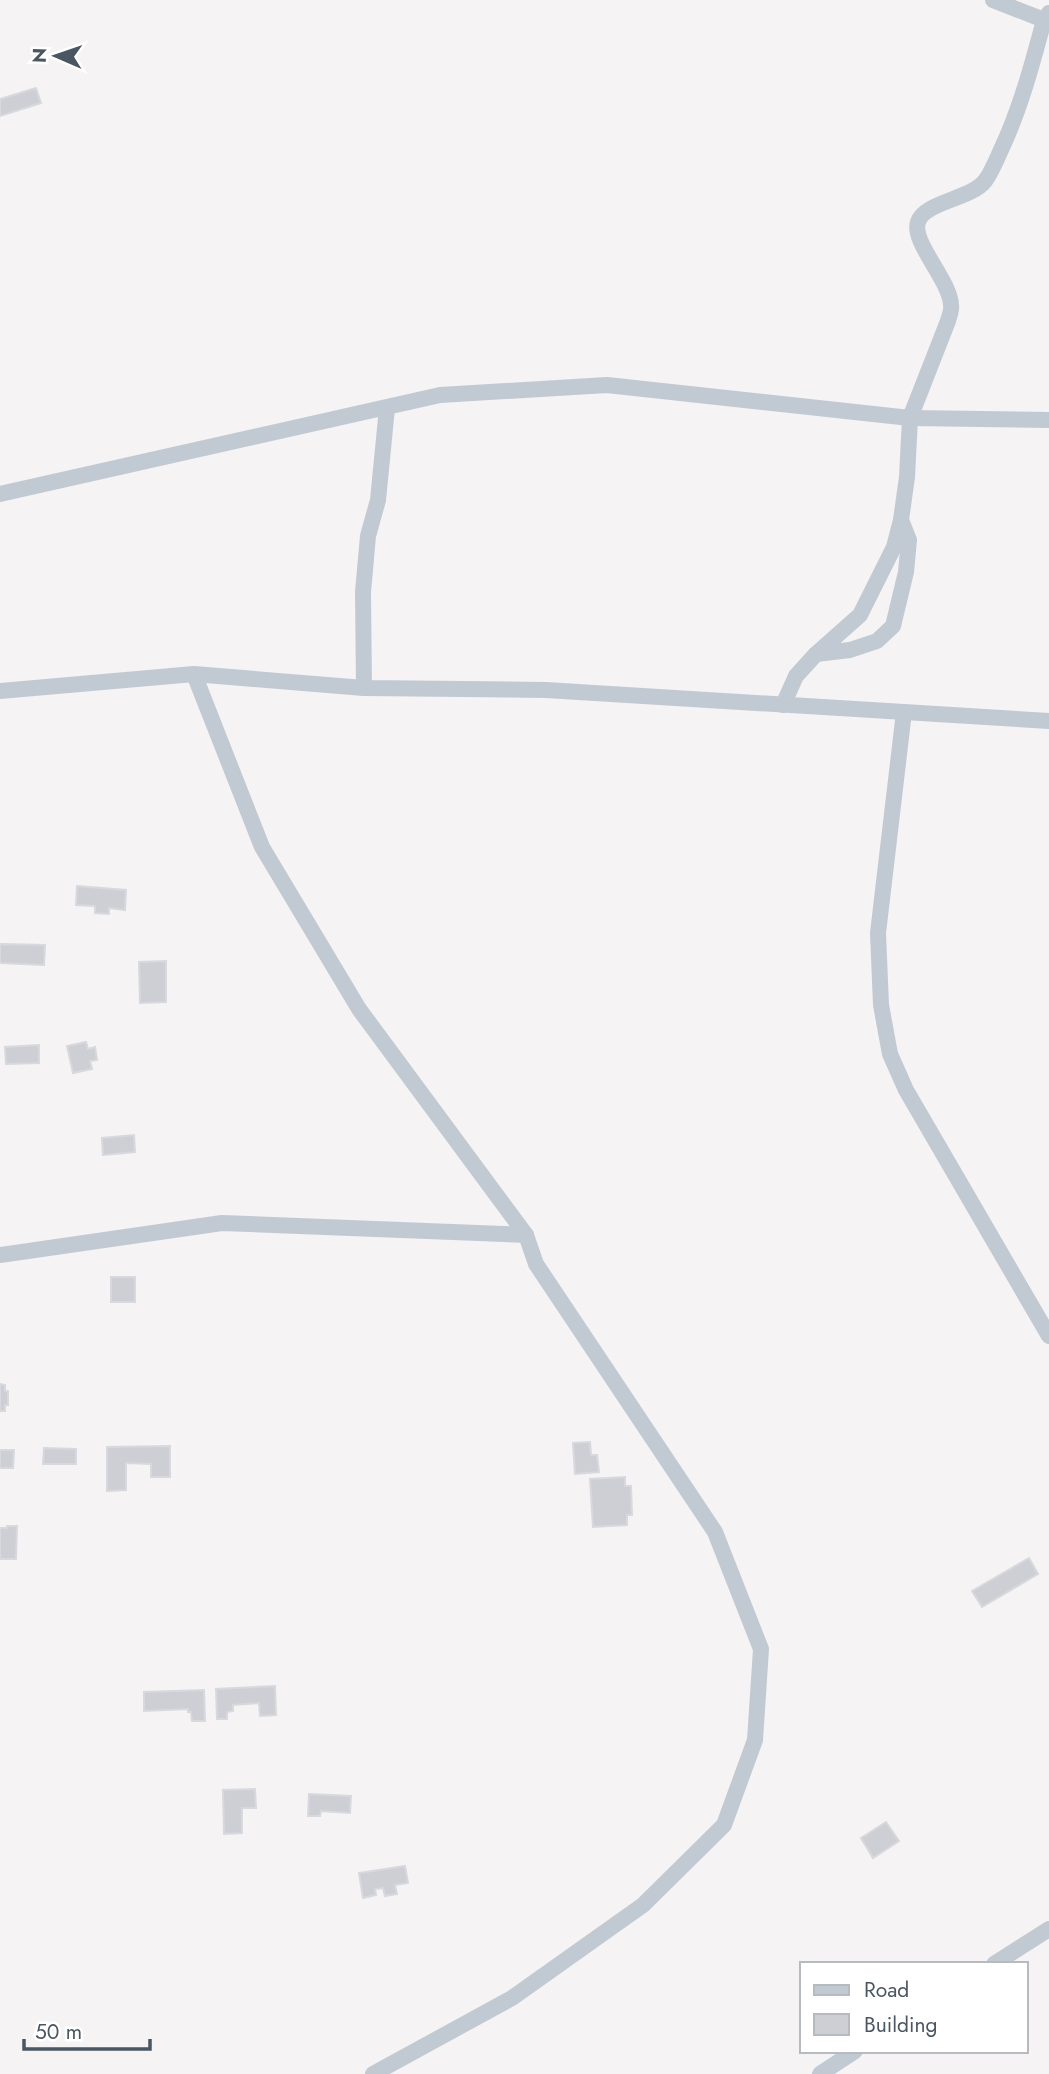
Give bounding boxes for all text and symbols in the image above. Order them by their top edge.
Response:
north arrow [21,21,91,91]
text: N [26,47,53,63]
legend [800,1962,1028,2053]
text: Road [864,1975,909,2005]
scale bar [24,2008,150,2052]
text: Building [864,2010,937,2040]
text: 50 m [35,2017,82,2047]

